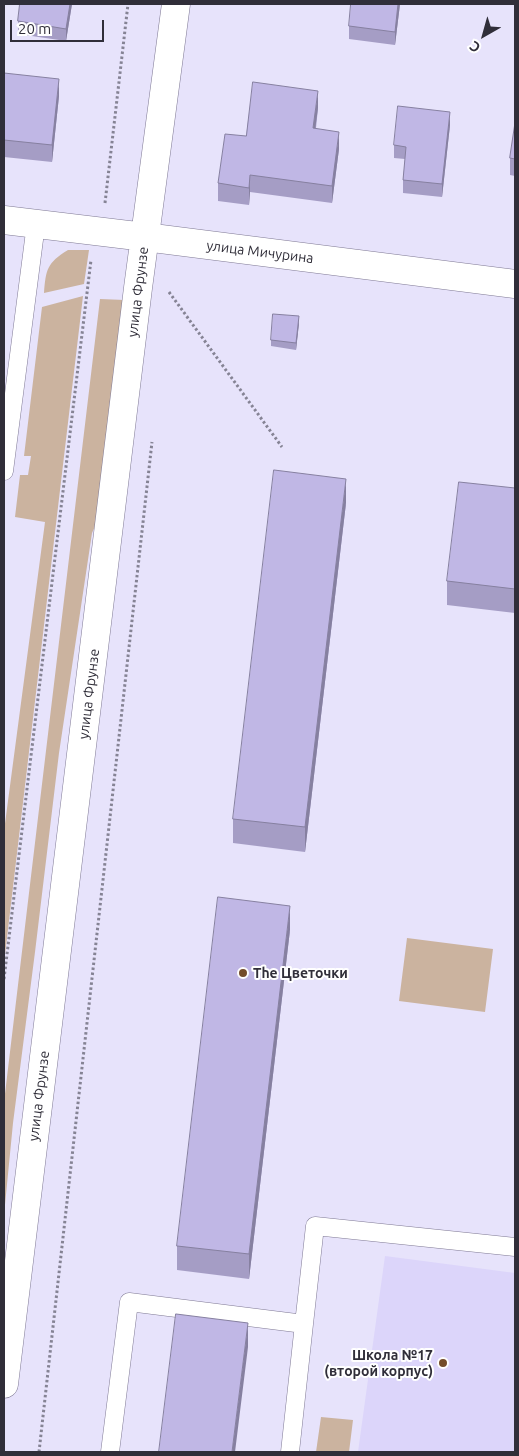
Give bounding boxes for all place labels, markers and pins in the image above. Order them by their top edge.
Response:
place label: The Цветочки [253,965,348,981]
marker: The Цветочки [237,967,249,979]
place label: Школа №17 (второй корпус) [324,1347,433,1380]
marker: Школа №17 (второй корпус) [437,1357,449,1369]

